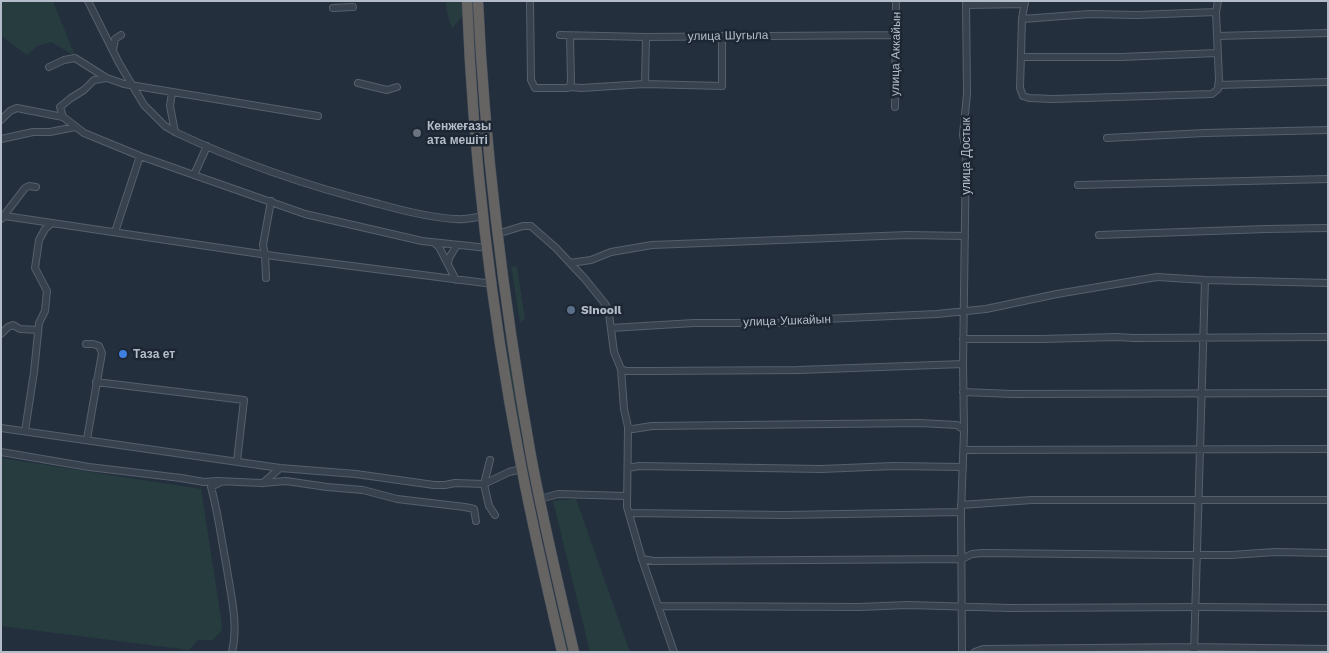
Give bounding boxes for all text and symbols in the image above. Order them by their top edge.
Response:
street label: улица Аккайын [888,12,904,96]
street label: улица Шугыла [688,28,768,44]
street label: улица Достык [959,117,973,195]
place label: Кенжеғазы ата мешіті [427,119,491,147]
marker: Кенжеғазы ата мешіті [411,127,423,139]
place label: Sinooil [581,303,621,317]
marker: Sinooil [565,304,577,316]
street label: улица Ушкайын [743,312,831,330]
place label: Таза ет [133,347,175,361]
marker: Таза ет [117,348,129,360]

